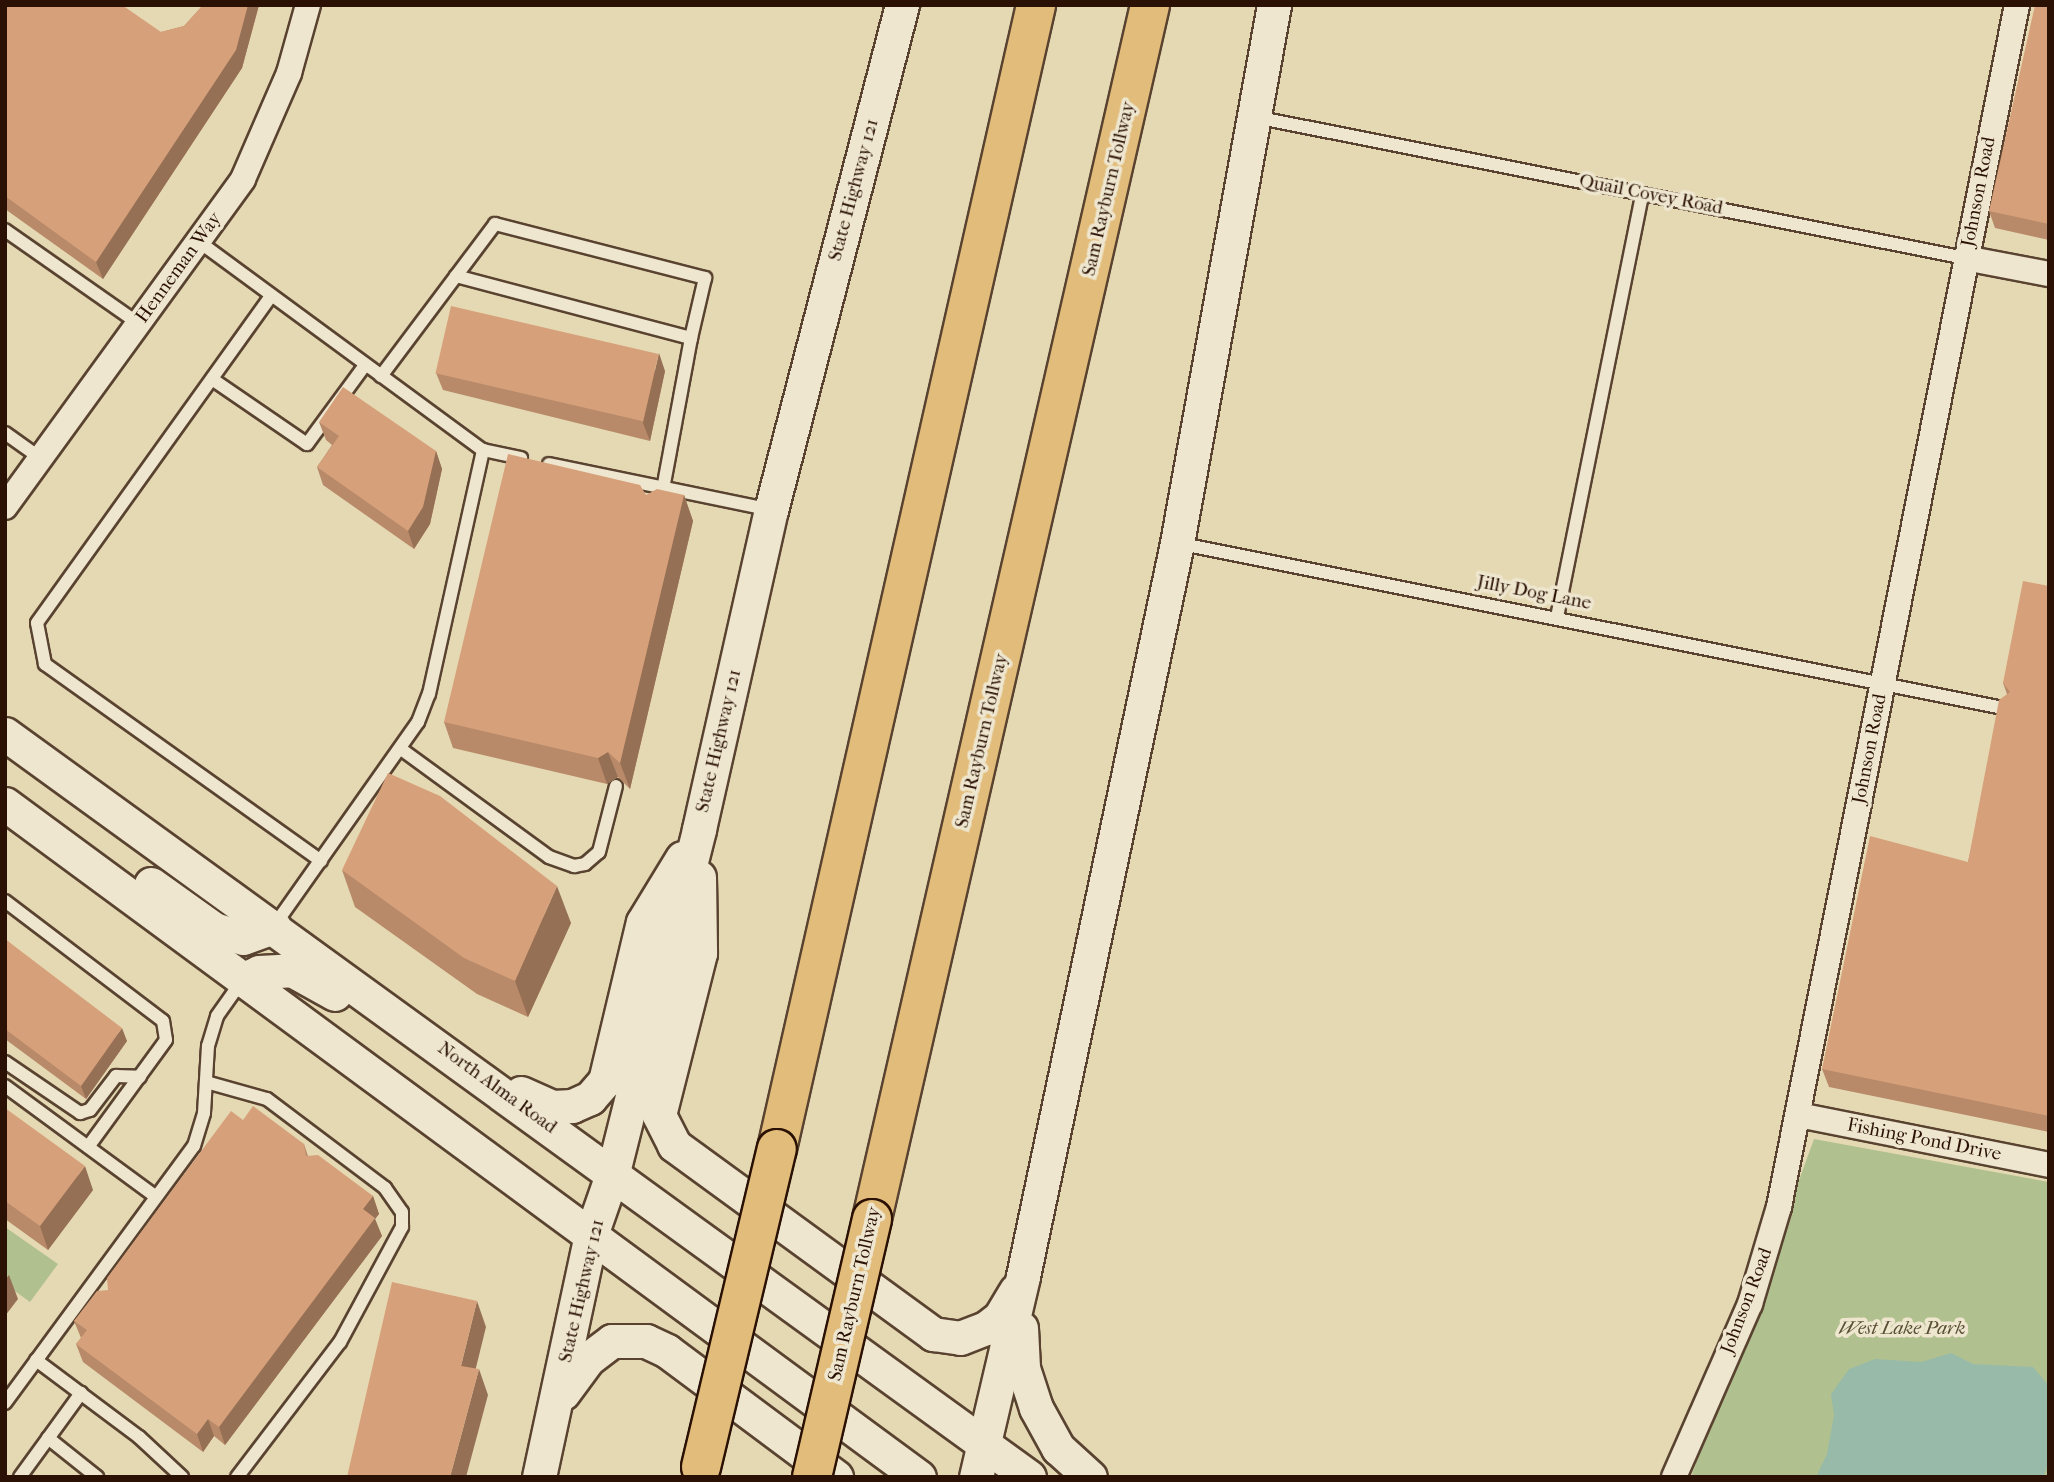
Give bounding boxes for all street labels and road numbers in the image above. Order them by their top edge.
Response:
street label: Sam Rayburn Tollway [1078,100,1140,278]
street label: State Highway 121 [824,116,884,264]
street label: Johnson Road [1957,135,2001,249]
street label: Quail Covey Road [1577,170,1725,220]
street label: Henneman Way [131,208,227,328]
street label: Jilly Dog Lane [1475,571,1593,615]
street label: Sam Rayburn Tollway [951,652,1013,830]
street label: State Highway 121 [691,667,747,815]
street label: Johnson Road [1848,692,1892,806]
street label: North Alma Road [433,1037,561,1139]
street label: Fishing Pond Drive [1845,1114,2003,1166]
street label: Sam Rayburn Tollway [824,1205,886,1383]
street label: State Highway 121 [554,1217,610,1365]
street label: Johnson Road [1716,1245,1778,1357]

